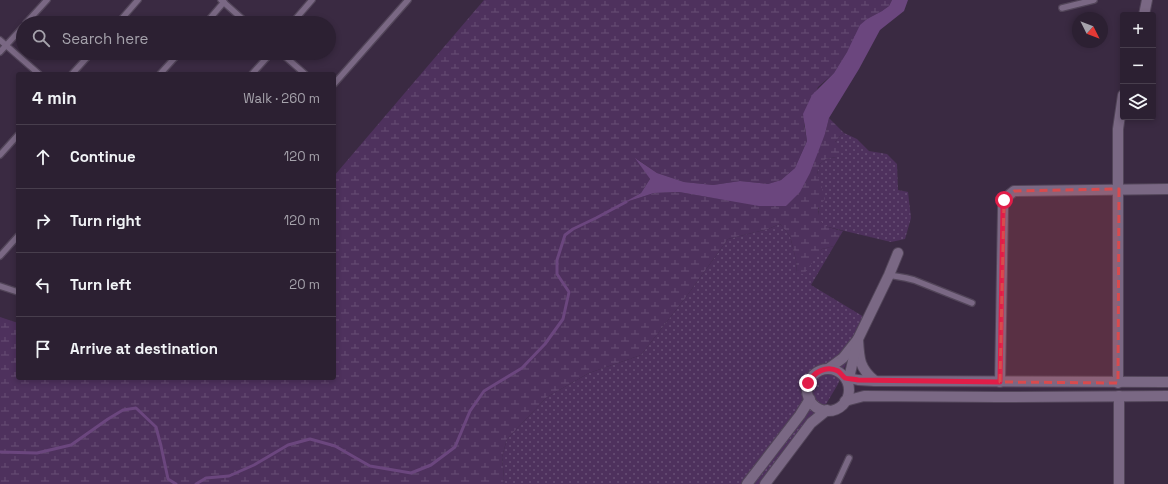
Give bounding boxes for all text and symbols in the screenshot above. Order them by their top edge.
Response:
north arrow [1072,12,1108,48]
map controls [1120,12,1156,120]
button: + [1120,12,1156,48]
search box [16,16,336,60]
icon: search [30,27,52,49]
text: Search here [62,29,148,48]
button: − [1120,48,1156,84]
button: layers [1120,84,1156,120]
text: 4 min [32,87,77,109]
text: Walk · 260 m [243,90,320,107]
icon: ahead [32,146,54,168]
text: Continue [70,147,136,166]
text: 120 m [284,148,320,165]
route start [995,191,1013,209]
icon: right [32,210,54,232]
text: Turn right [70,211,141,230]
text: 120 m [284,212,320,229]
icon: left [32,274,54,296]
text: Turn left [70,275,132,294]
text: 20 m [289,276,320,293]
icon: arrive [32,338,54,360]
text: Arrive at destination [70,339,218,358]
route end [799,374,817,392]

